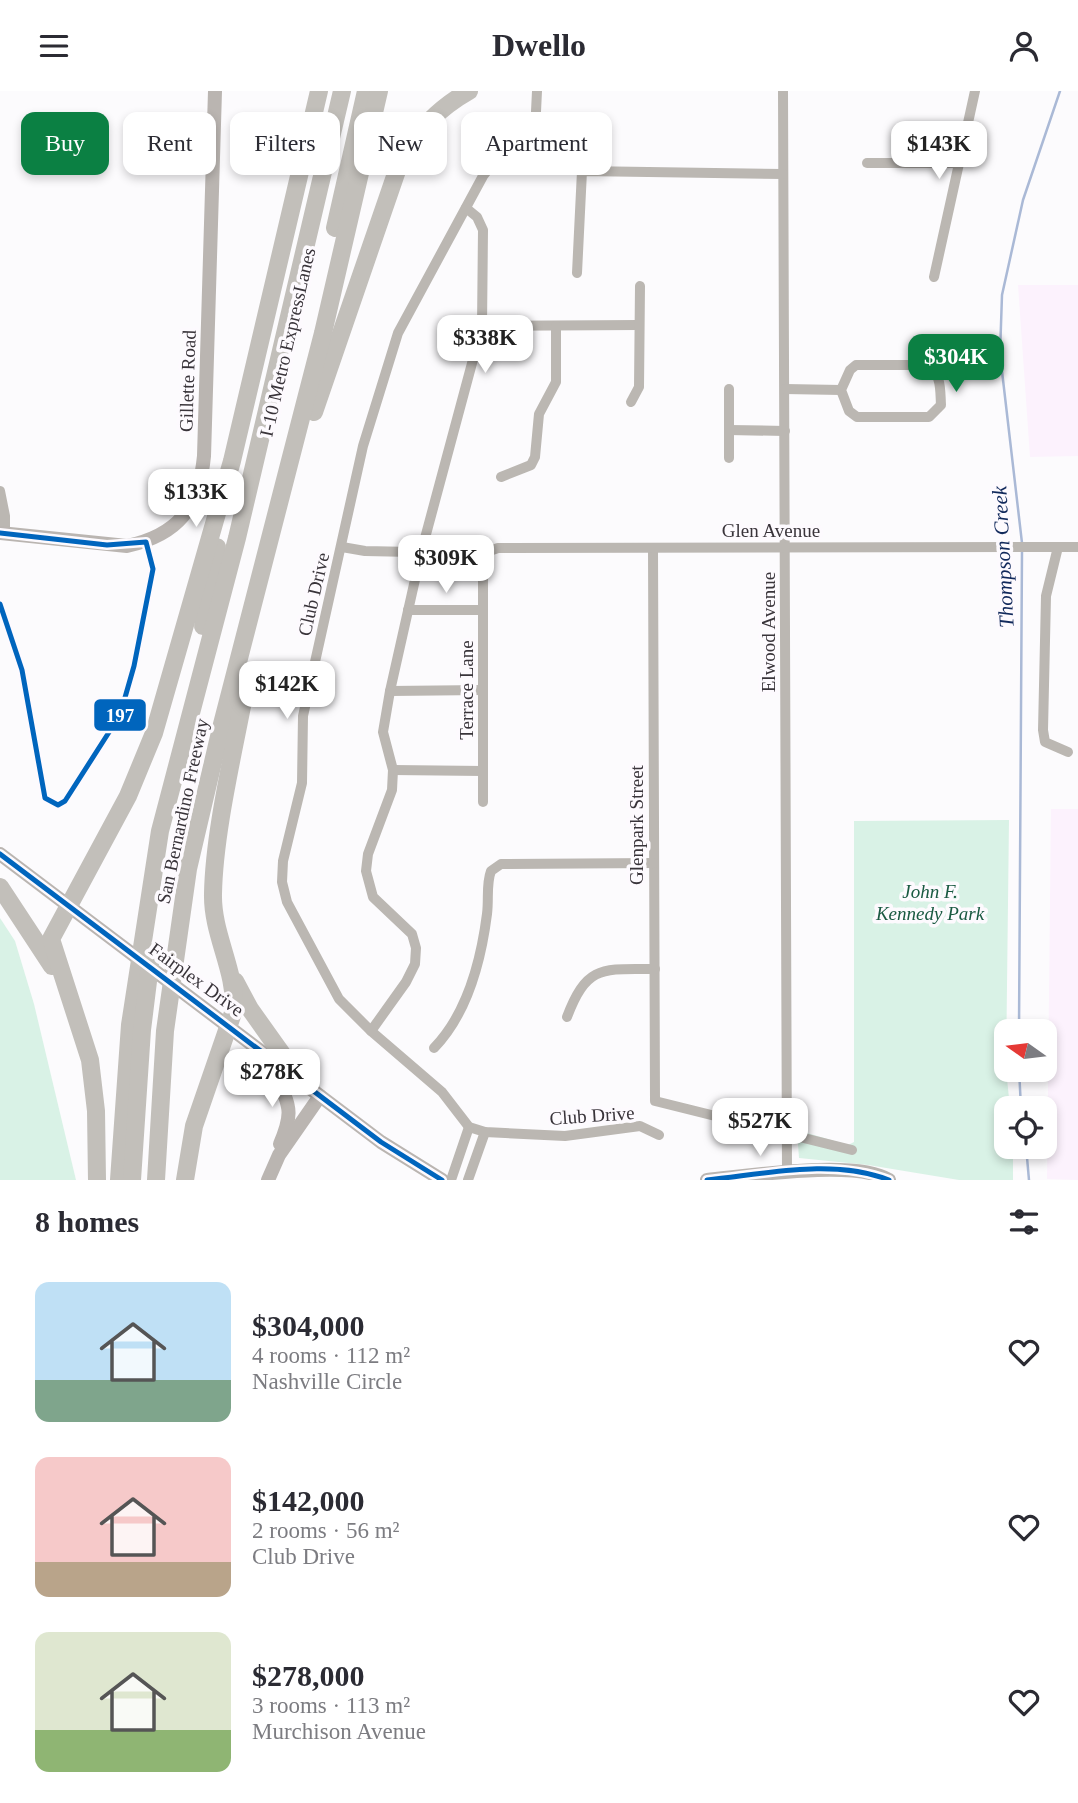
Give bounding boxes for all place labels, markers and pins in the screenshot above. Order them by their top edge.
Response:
pin: $143K [890,122,988,181]
pin: $338K [436,315,534,375]
pin: $304K [907,335,1005,394]
pin: $133K [147,469,245,529]
pin: $309K [397,535,495,595]
pin: $142K [238,661,336,721]
pin: $278K [223,1049,321,1109]
pin: $527K [711,1098,809,1158]

